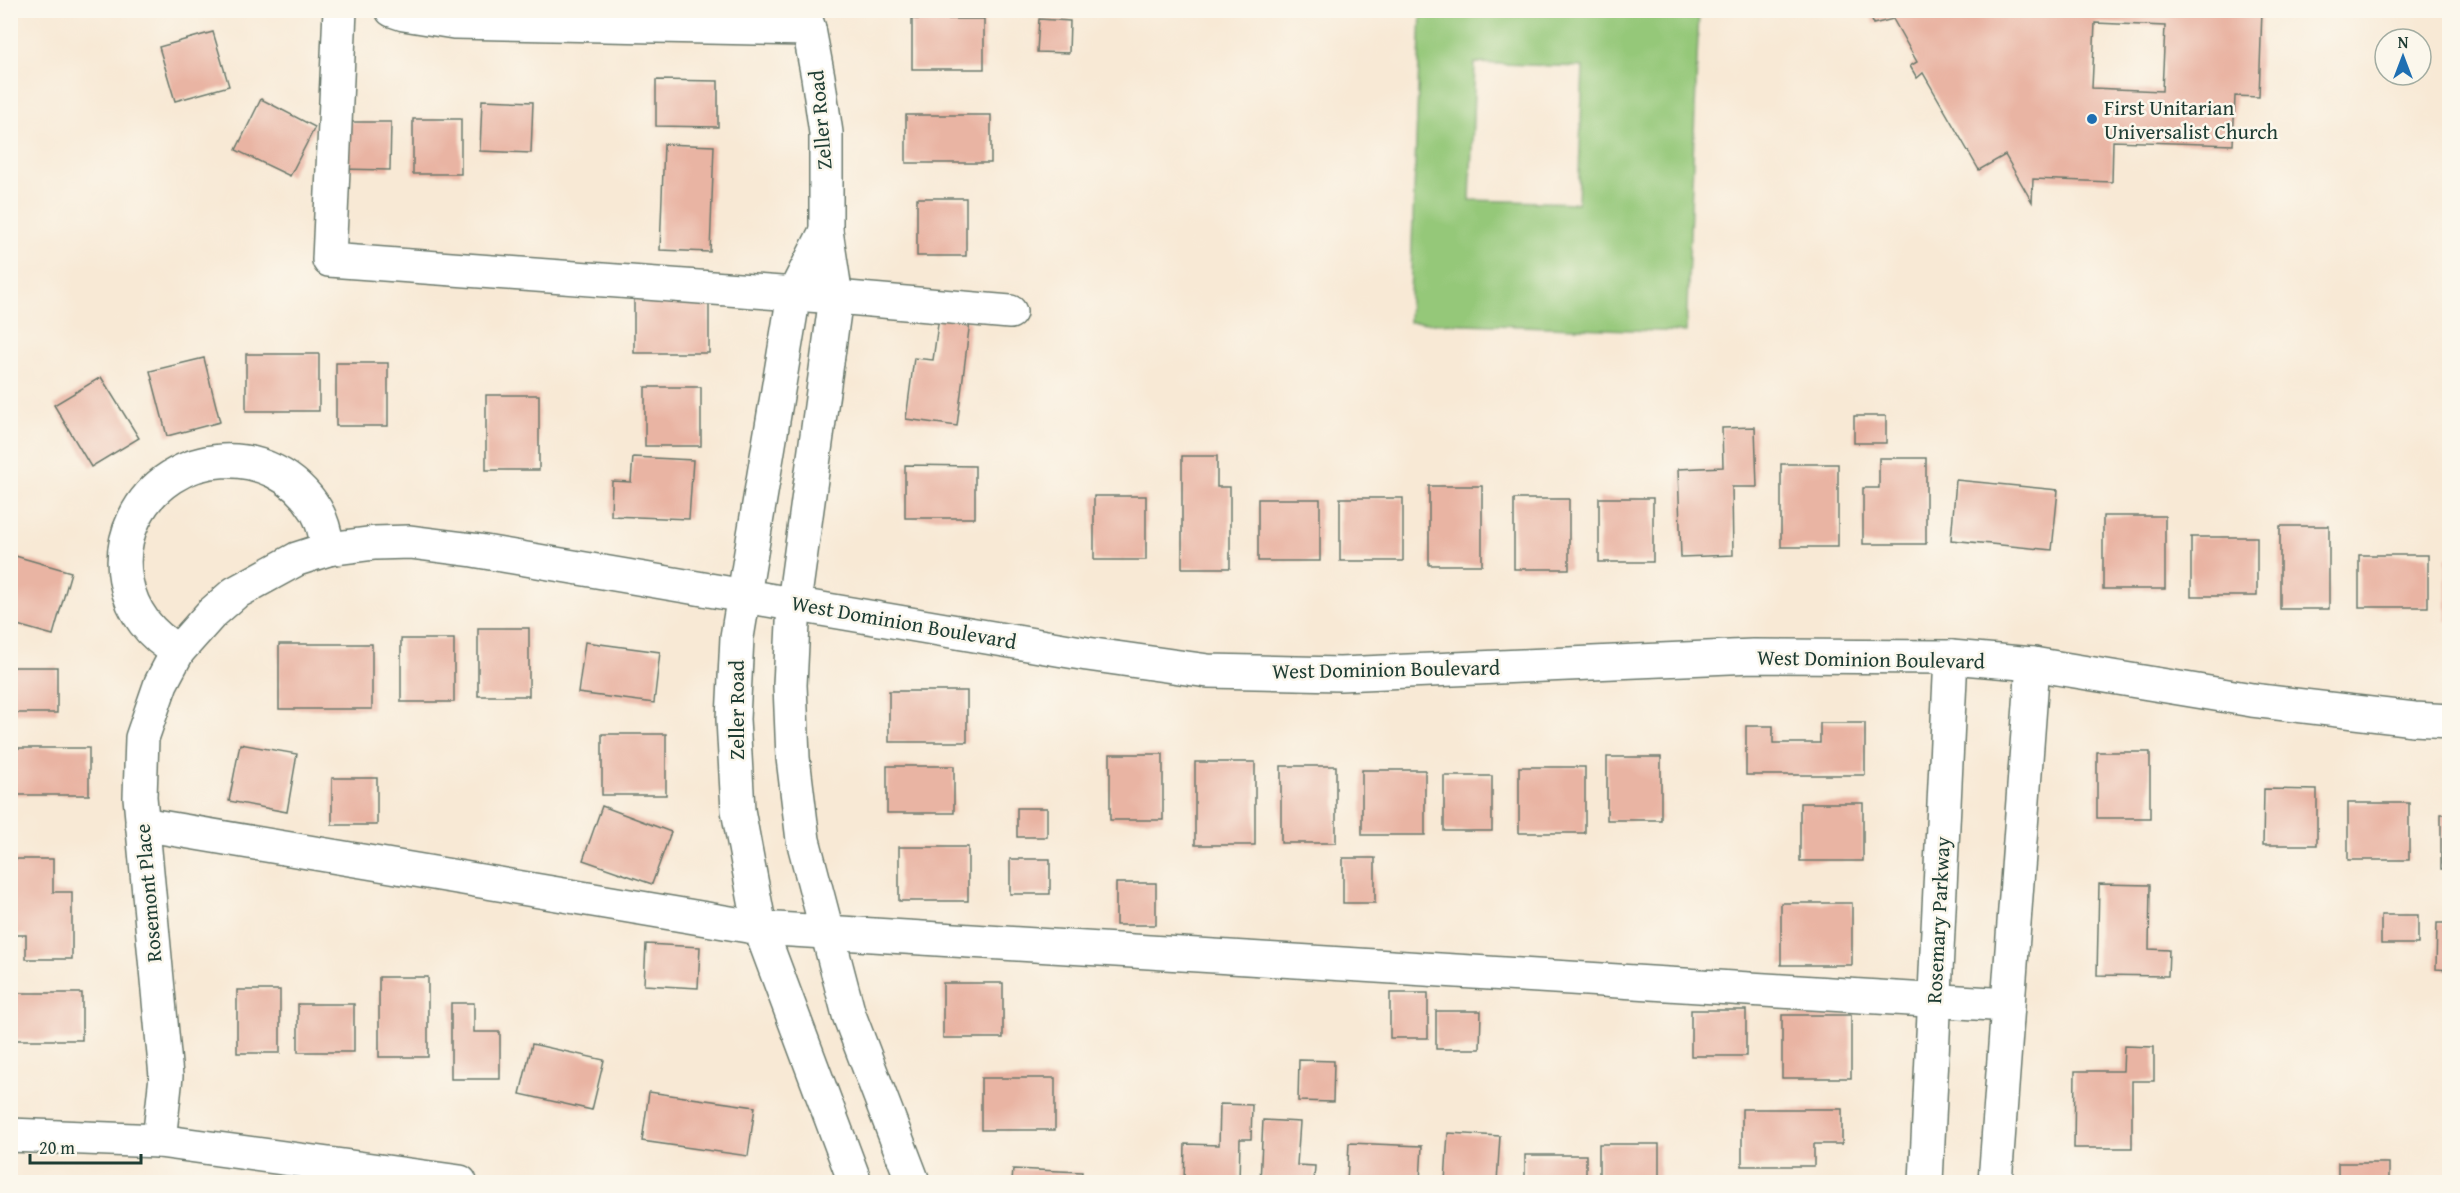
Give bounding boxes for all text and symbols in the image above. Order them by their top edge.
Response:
north arrow [2373,27,2433,87]
text: N [2398,30,2409,54]
street label: Zeller Road [800,68,840,171]
place label: First Unitarian Universalist Church [2104,92,2278,147]
marker: First Unitarian Universalist Church [2085,112,2099,126]
street label: West Dominion Boulevard [789,587,1020,657]
street label: West Dominion Boulevard [1757,642,1986,677]
street label: West Dominion Boulevard [1272,651,1501,686]
street label: Zeller Road [721,659,752,760]
street label: Rosemont Place [126,822,169,964]
street label: Rosemary Parkway [1918,835,1958,1004]
scale bar [30,1127,141,1165]
text: 20 m [39,1134,75,1161]

